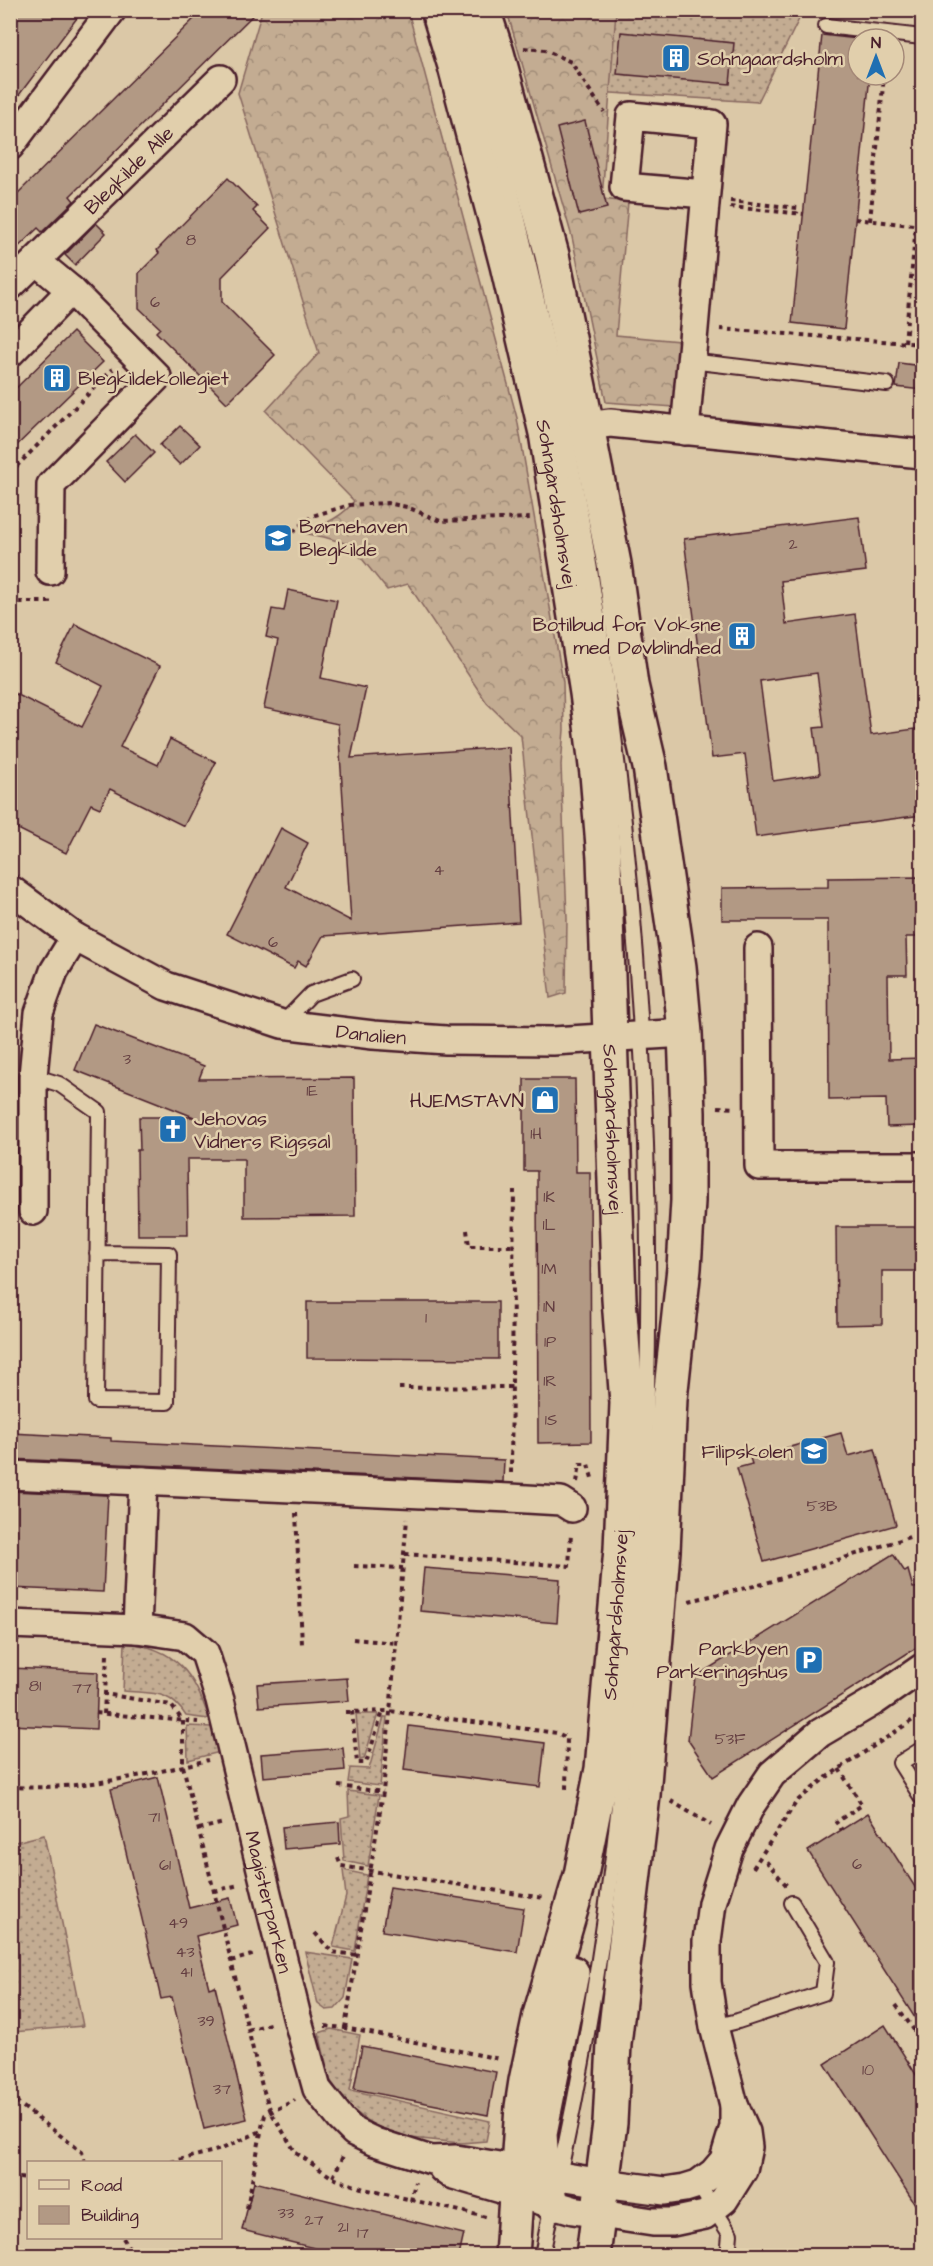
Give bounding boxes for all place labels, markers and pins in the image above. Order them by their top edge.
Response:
building icon: Sohngaardsholm [660,42,692,74]
place label: Sohngaardsholm [697,45,843,74]
building icon: Blegkildekollegiet [41,362,73,394]
place label: Blegkildekollegiet [78,365,229,394]
place label: Børnehaven Blegkilde [299,513,408,565]
school or university icon: Børnehaven Blegkilde [262,522,294,554]
place label: Botilbud for Voksne med Døvblindhed [533,611,721,662]
building icon: Botilbud for Voksne med Døvblindhed [726,620,758,652]
shop icon: HJEMSTAVN [529,1084,561,1116]
place label: HJEMSTAVN [410,1087,524,1115]
place label: Jehovas Vidners Rigssal [194,1105,331,1157]
church icon: Jehovas Vidners Rigssal [157,1113,189,1145]
school or university icon: Filipskolen [798,1435,830,1467]
place label: Filipskolen [701,1438,793,1466]
place label: Parkbyen Parkeringshus [656,1635,788,1687]
parking icon: Parkbyen Parkeringshus [793,1644,825,1676]

